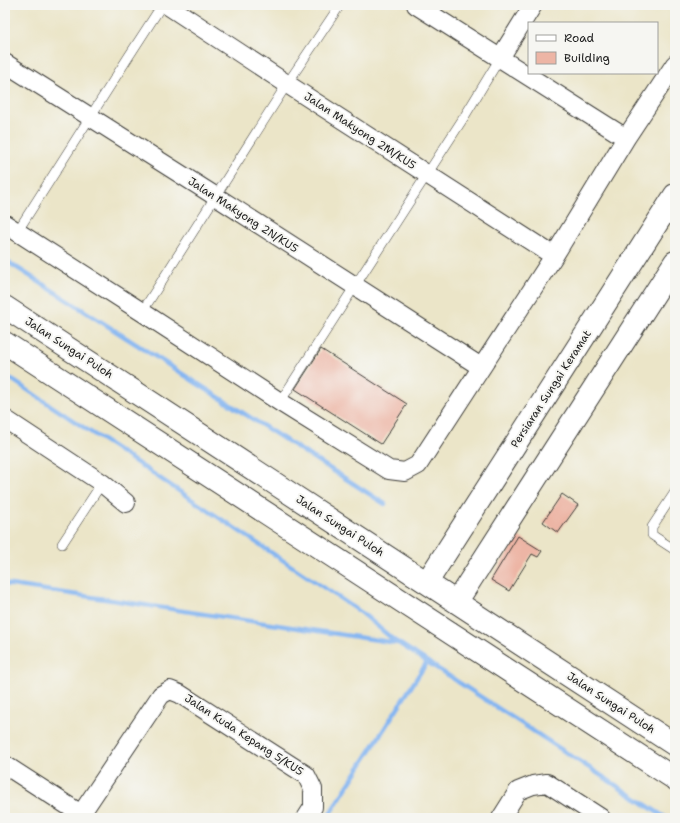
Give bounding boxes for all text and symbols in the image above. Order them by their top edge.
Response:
legend [528,22,658,74]
text: Road [564,30,595,46]
text: Building [564,50,610,66]
street label: Jalan Makyong 2M/KU5 [301,89,419,173]
street label: Jalan Makyong 2N/KU5 [185,174,301,256]
street label: Jalan Sungai Puloh [22,314,116,382]
street label: Persiaran Sungai Keramat [507,327,595,451]
street label: Jalan Sungai Puloh [293,492,387,560]
street label: Jalan Sungai Puloh [564,669,658,737]
street label: Jalan Kuda Kepang 5/KU5 [182,691,307,779]

